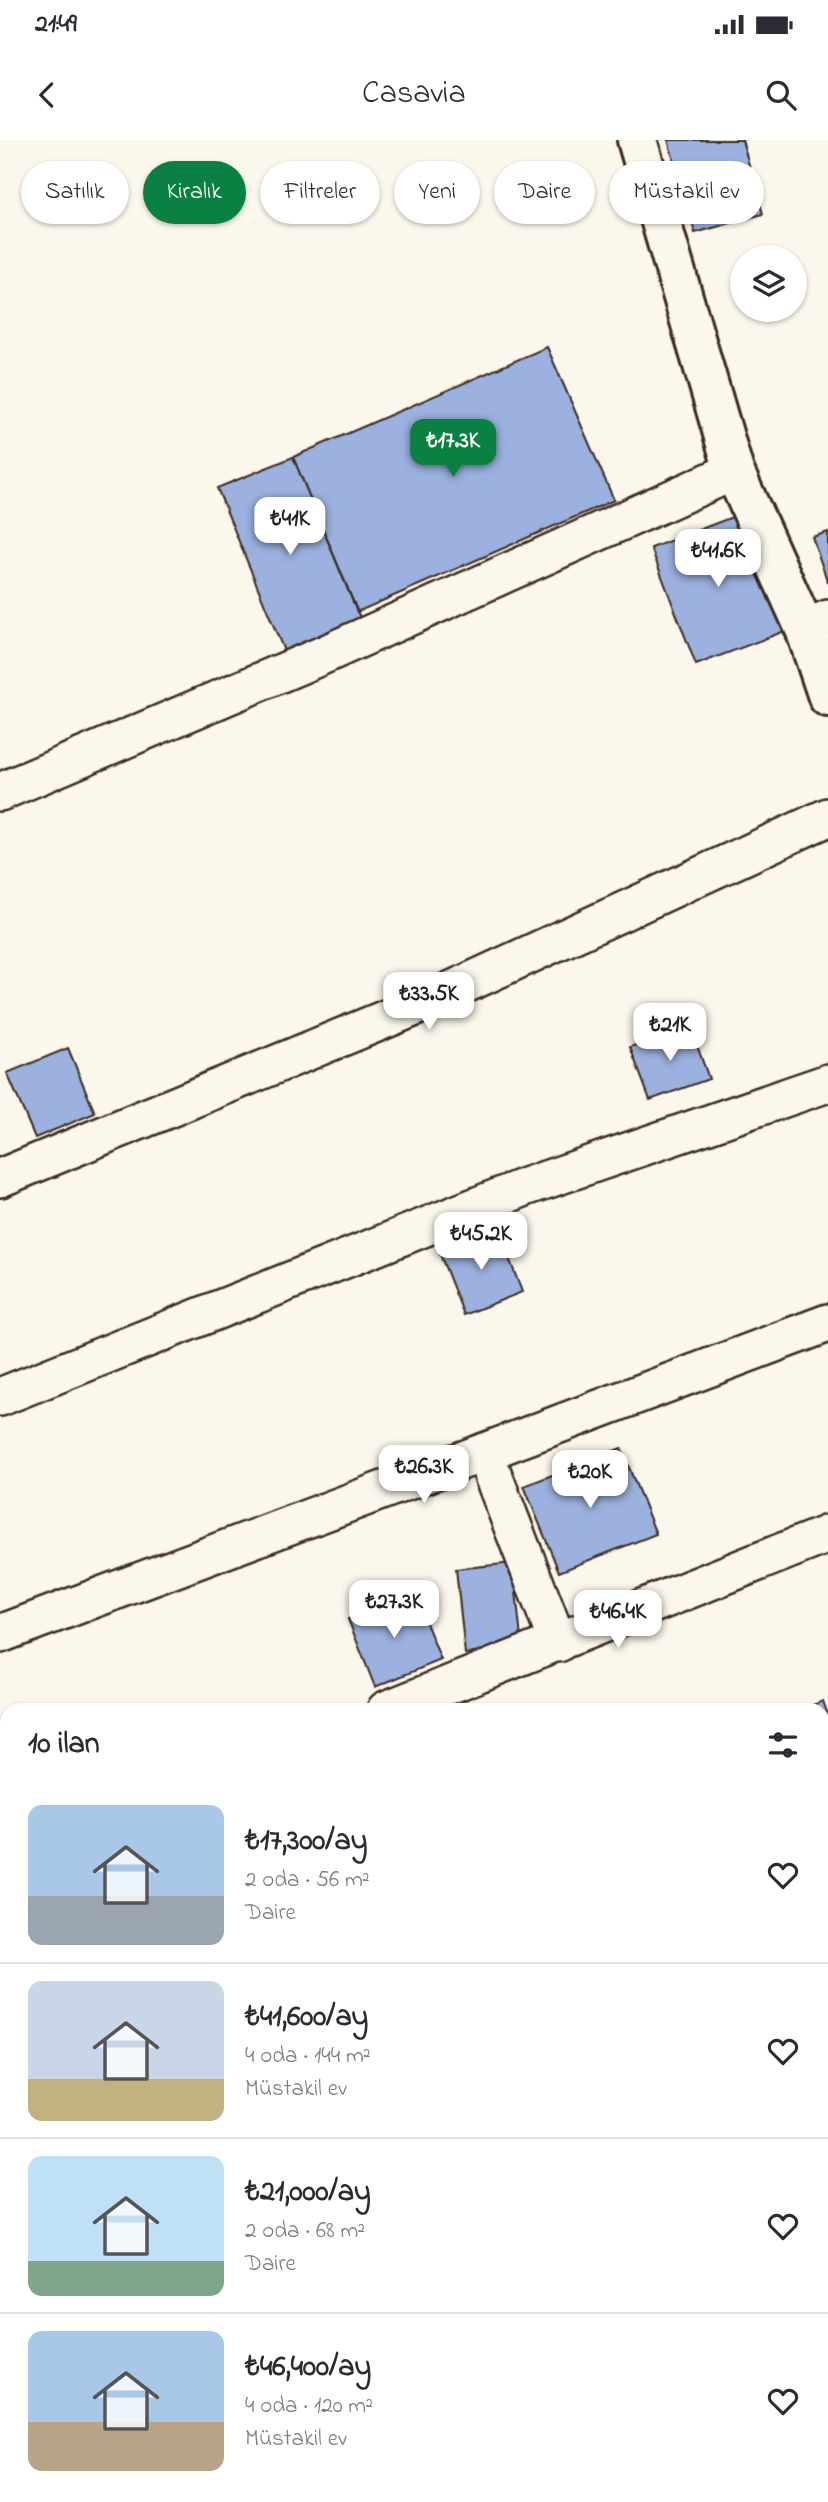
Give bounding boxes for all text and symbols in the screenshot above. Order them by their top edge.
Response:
text: 21:49 [35,6,77,44]
text: Casavia [362,71,466,118]
icon: back [28,76,66,114]
icon: search [762,76,800,114]
chip: Satılık [21,161,129,224]
chip: Kiralık [143,161,246,224]
chip: Filtreler [260,161,380,224]
chip: Yeni [394,161,480,224]
chip: Daire [494,161,595,224]
chip: Müstakil ev [609,161,764,224]
map controls [730,245,807,322]
button: layers [730,245,807,322]
pin: ₺17.3K [396,420,510,479]
text: ₺17.3K [426,425,480,458]
pin: ₺41K [249,498,331,557]
text: ₺41K [270,503,310,536]
pin: ₺41.6K [661,530,775,589]
text: ₺41.6K [691,535,745,568]
pin: ₺33.5K [372,972,486,1032]
text: ₺33.5K [399,978,459,1011]
pin: ₺21K [629,1004,711,1063]
text: ₺21K [649,1009,691,1042]
pin: ₺45.2K [424,1212,538,1272]
text: ₺45.2K [450,1218,512,1251]
pin: ₺26.3K [367,1446,481,1505]
pin: ₺20K [549,1450,631,1510]
text: ₺26.3K [395,1451,453,1484]
text: ₺20K [568,1456,612,1489]
pin: ₺27.3K [337,1580,451,1640]
text: ₺27.3K [365,1586,423,1619]
pin: ₺46.4K [561,1590,675,1650]
text: ₺46.4K [590,1596,646,1629]
text: 10 ilan [28,1723,99,1767]
icon: filters [764,1726,802,1764]
text: ₺17,300/ay [245,1820,368,1864]
icon: home [84,1833,168,1917]
icon: heart [764,1856,802,1894]
text: 2 oda · 56 m² [245,1864,370,1897]
text: Daire [245,1897,296,1930]
text: ₺41,600/ay [245,1996,368,2040]
icon: home [84,2009,168,2093]
icon: heart [764,2032,802,2070]
text: 4 oda · 144 m² [245,2040,371,2073]
text: Müstakil ev [245,2073,347,2106]
text: ₺21,000/ay [245,2171,371,2215]
icon: home [84,2184,168,2268]
icon: heart [764,2207,802,2245]
text: 2 oda · 68 m² [245,2215,365,2248]
text: Daire [245,2248,296,2281]
text: ₺46,400/ay [245,2346,371,2390]
icon: home [84,2359,168,2443]
icon: heart [764,2382,802,2420]
text: 4 oda · 120 m² [245,2390,373,2423]
text: Müstakil ev [245,2423,347,2456]

